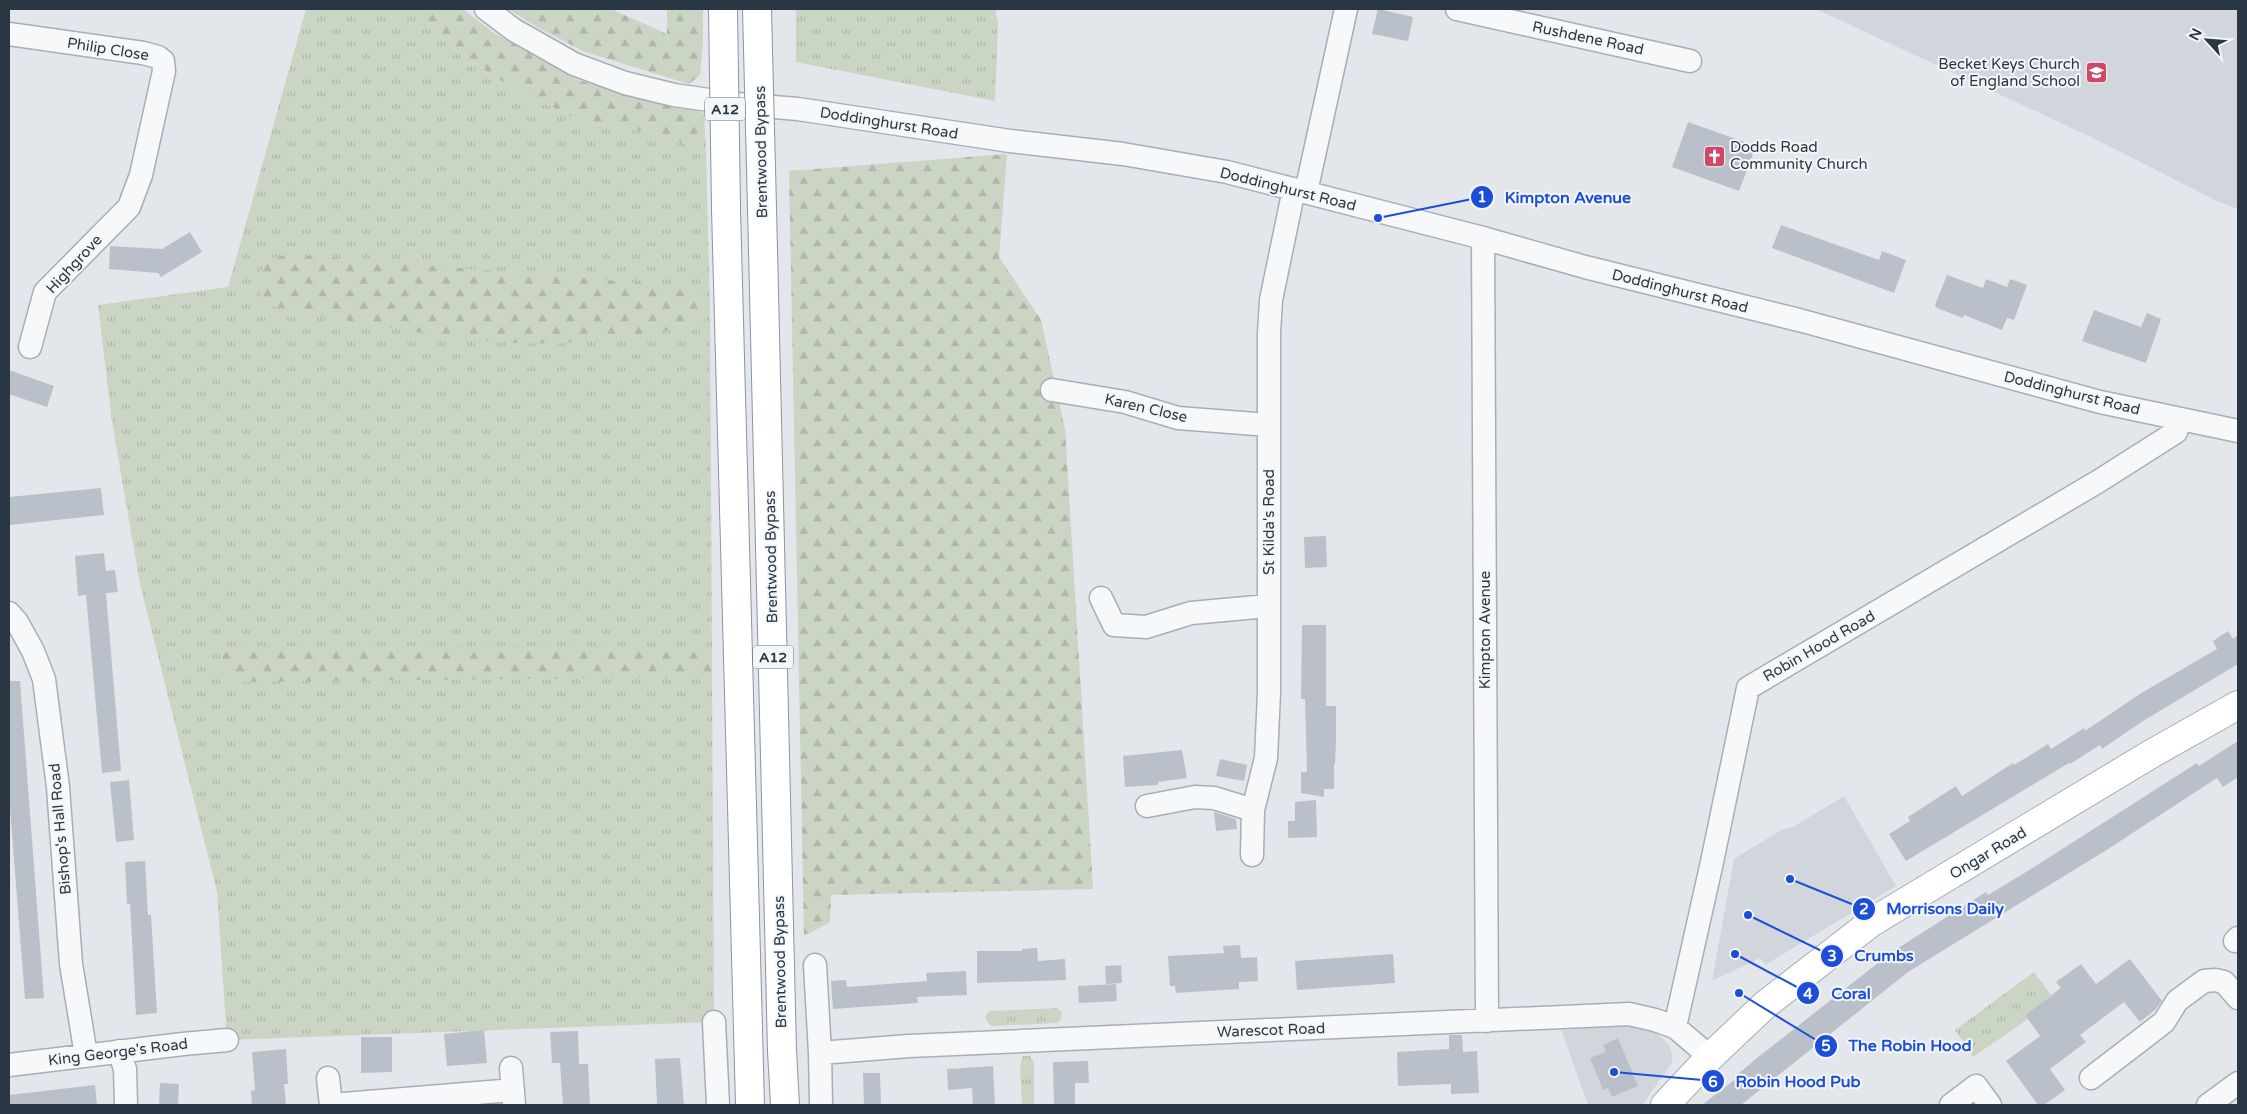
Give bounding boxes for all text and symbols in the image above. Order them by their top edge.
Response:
north arrow [2182,15,2232,65]
street label: Rushdene Road [1531,17,1645,59]
text: N [2186,26,2206,43]
street label: Philip Close [66,34,150,64]
place label: Becket Keys Church of England School [1938,55,2080,90]
school or university icon: Becket Keys Church of England School [2084,61,2108,85]
street label: Brentwood Bypass [751,85,771,219]
road number: A12 [705,98,745,120]
street label: Doddinghurst Road [819,103,959,143]
place label: Dodds Road Community Church [1730,138,1868,173]
church icon: Dodds Road Community Church [1702,144,1726,168]
street label: Doddinghurst Road [1218,163,1358,215]
callout: Kimpton Avenue [1469,181,1641,212]
text: 1 [1477,188,1487,206]
text: Kimpton Avenue [1505,188,1631,208]
street label: Highgrove [42,231,106,297]
street label: Doddinghurst Road [1610,265,1750,317]
street label: Doddinghurst Road [2002,367,2142,419]
street label: Karen Close [1103,390,1189,426]
street label: St Kilda's Road [1260,469,1278,575]
street label: Brentwood Bypass [761,490,781,624]
street label: Kimpton Avenue [1476,571,1494,689]
street label: Robin Hood Road [1760,607,1878,685]
road number: A12 [753,646,793,669]
street label: Bishop's Hall Road [45,762,75,896]
street label: Ongar Road [1946,823,2030,883]
callout: Morrisons Daily [1851,893,2014,924]
street label: Brentwood Bypass [770,895,790,1029]
text: Morrisons Daily [1886,899,2004,919]
text: 2 [1859,900,1869,918]
callout: Crumbs [1819,940,1923,971]
text: Crumbs [1854,946,1914,966]
text: 3 [1827,947,1837,965]
callout: Coral [1796,978,1880,1009]
text: Coral [1831,984,1871,1004]
text: 4 [1803,985,1813,1003]
street label: Warescot Road [1216,1019,1326,1041]
callout: The Robin Hood [1813,1030,1982,1061]
street label: King George's Road [47,1034,189,1070]
text: The Robin Hood [1847,1036,1972,1056]
text: 5 [1821,1037,1831,1055]
callout: Robin Hood Pub [1700,1066,1870,1097]
text: Robin Hood Pub [1735,1072,1861,1092]
text: 6 [1708,1073,1718,1091]

